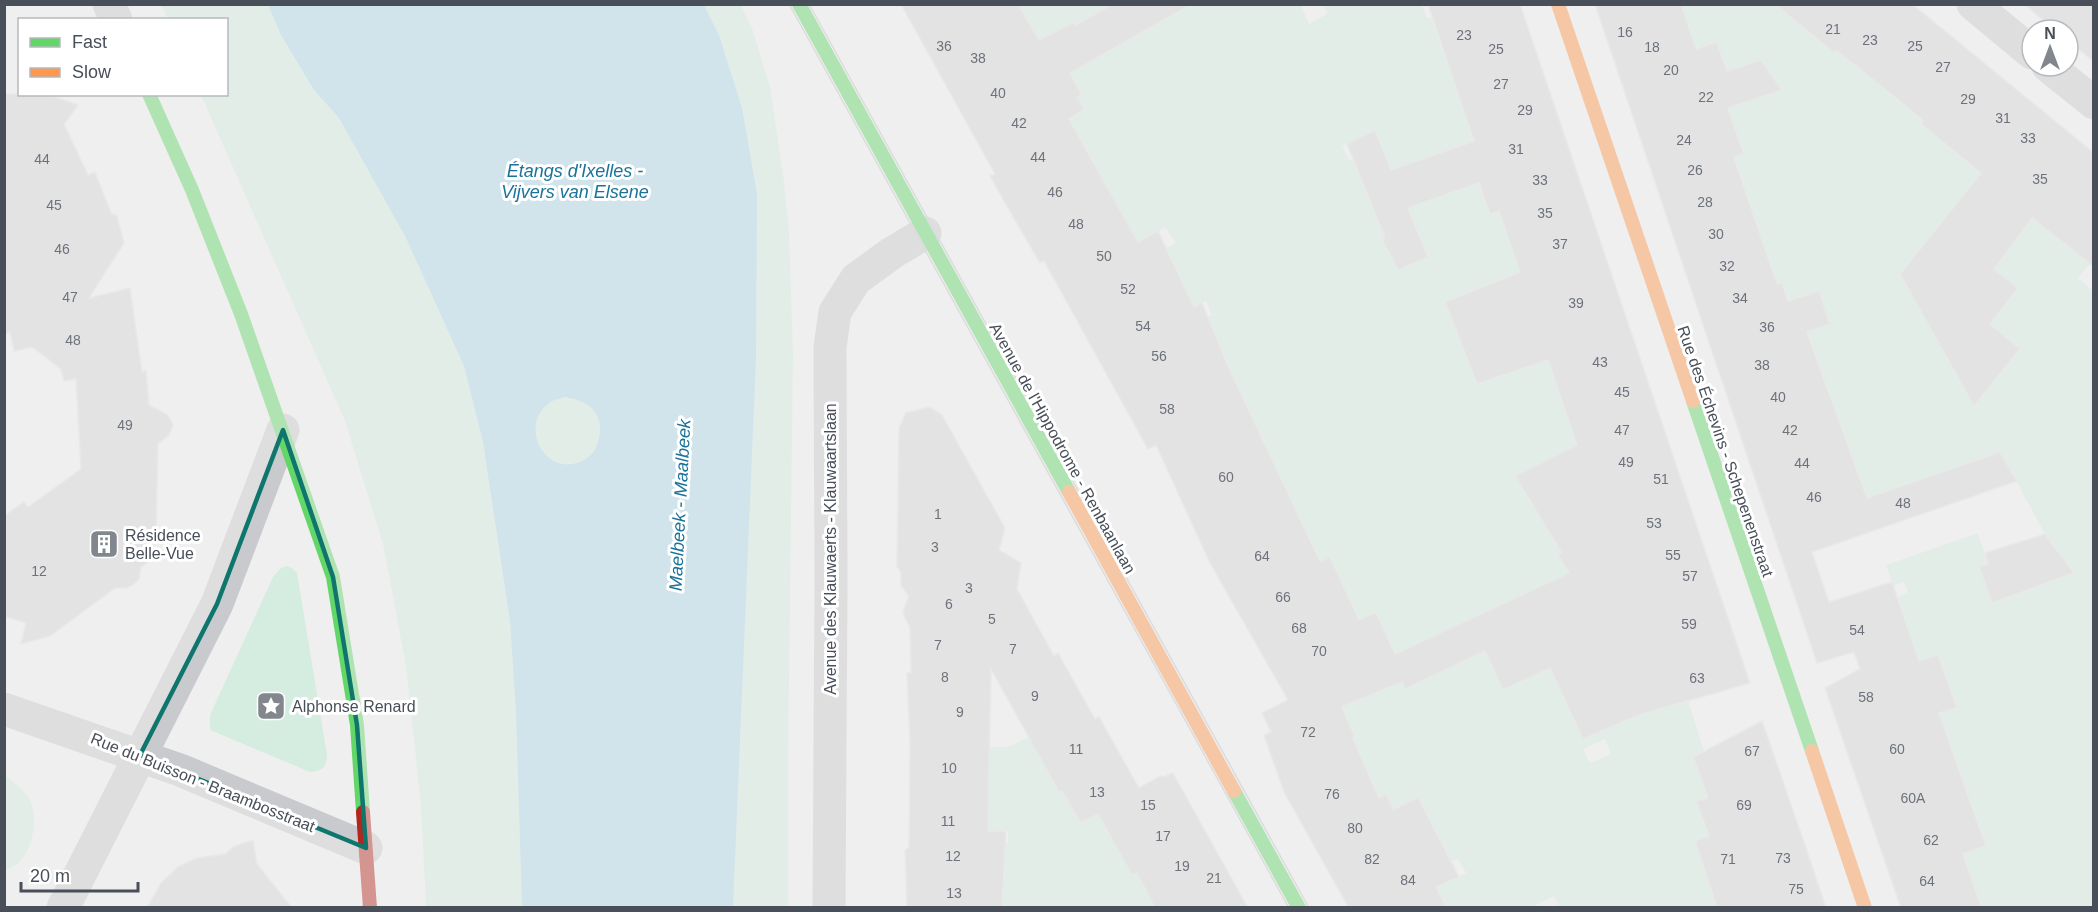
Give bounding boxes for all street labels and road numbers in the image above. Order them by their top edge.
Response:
street label: Avenue de l'Hippodrome - Renbaanlaan [986,320,1139,576]
street label: Rue des Échevins - Schepenenstraat [1674,323,1778,579]
street label: Avenue des Klauwaerts - Klauwaartslaan [822,403,839,695]
street label: Rue du Buisson - Braambosstraat [88,730,318,836]

